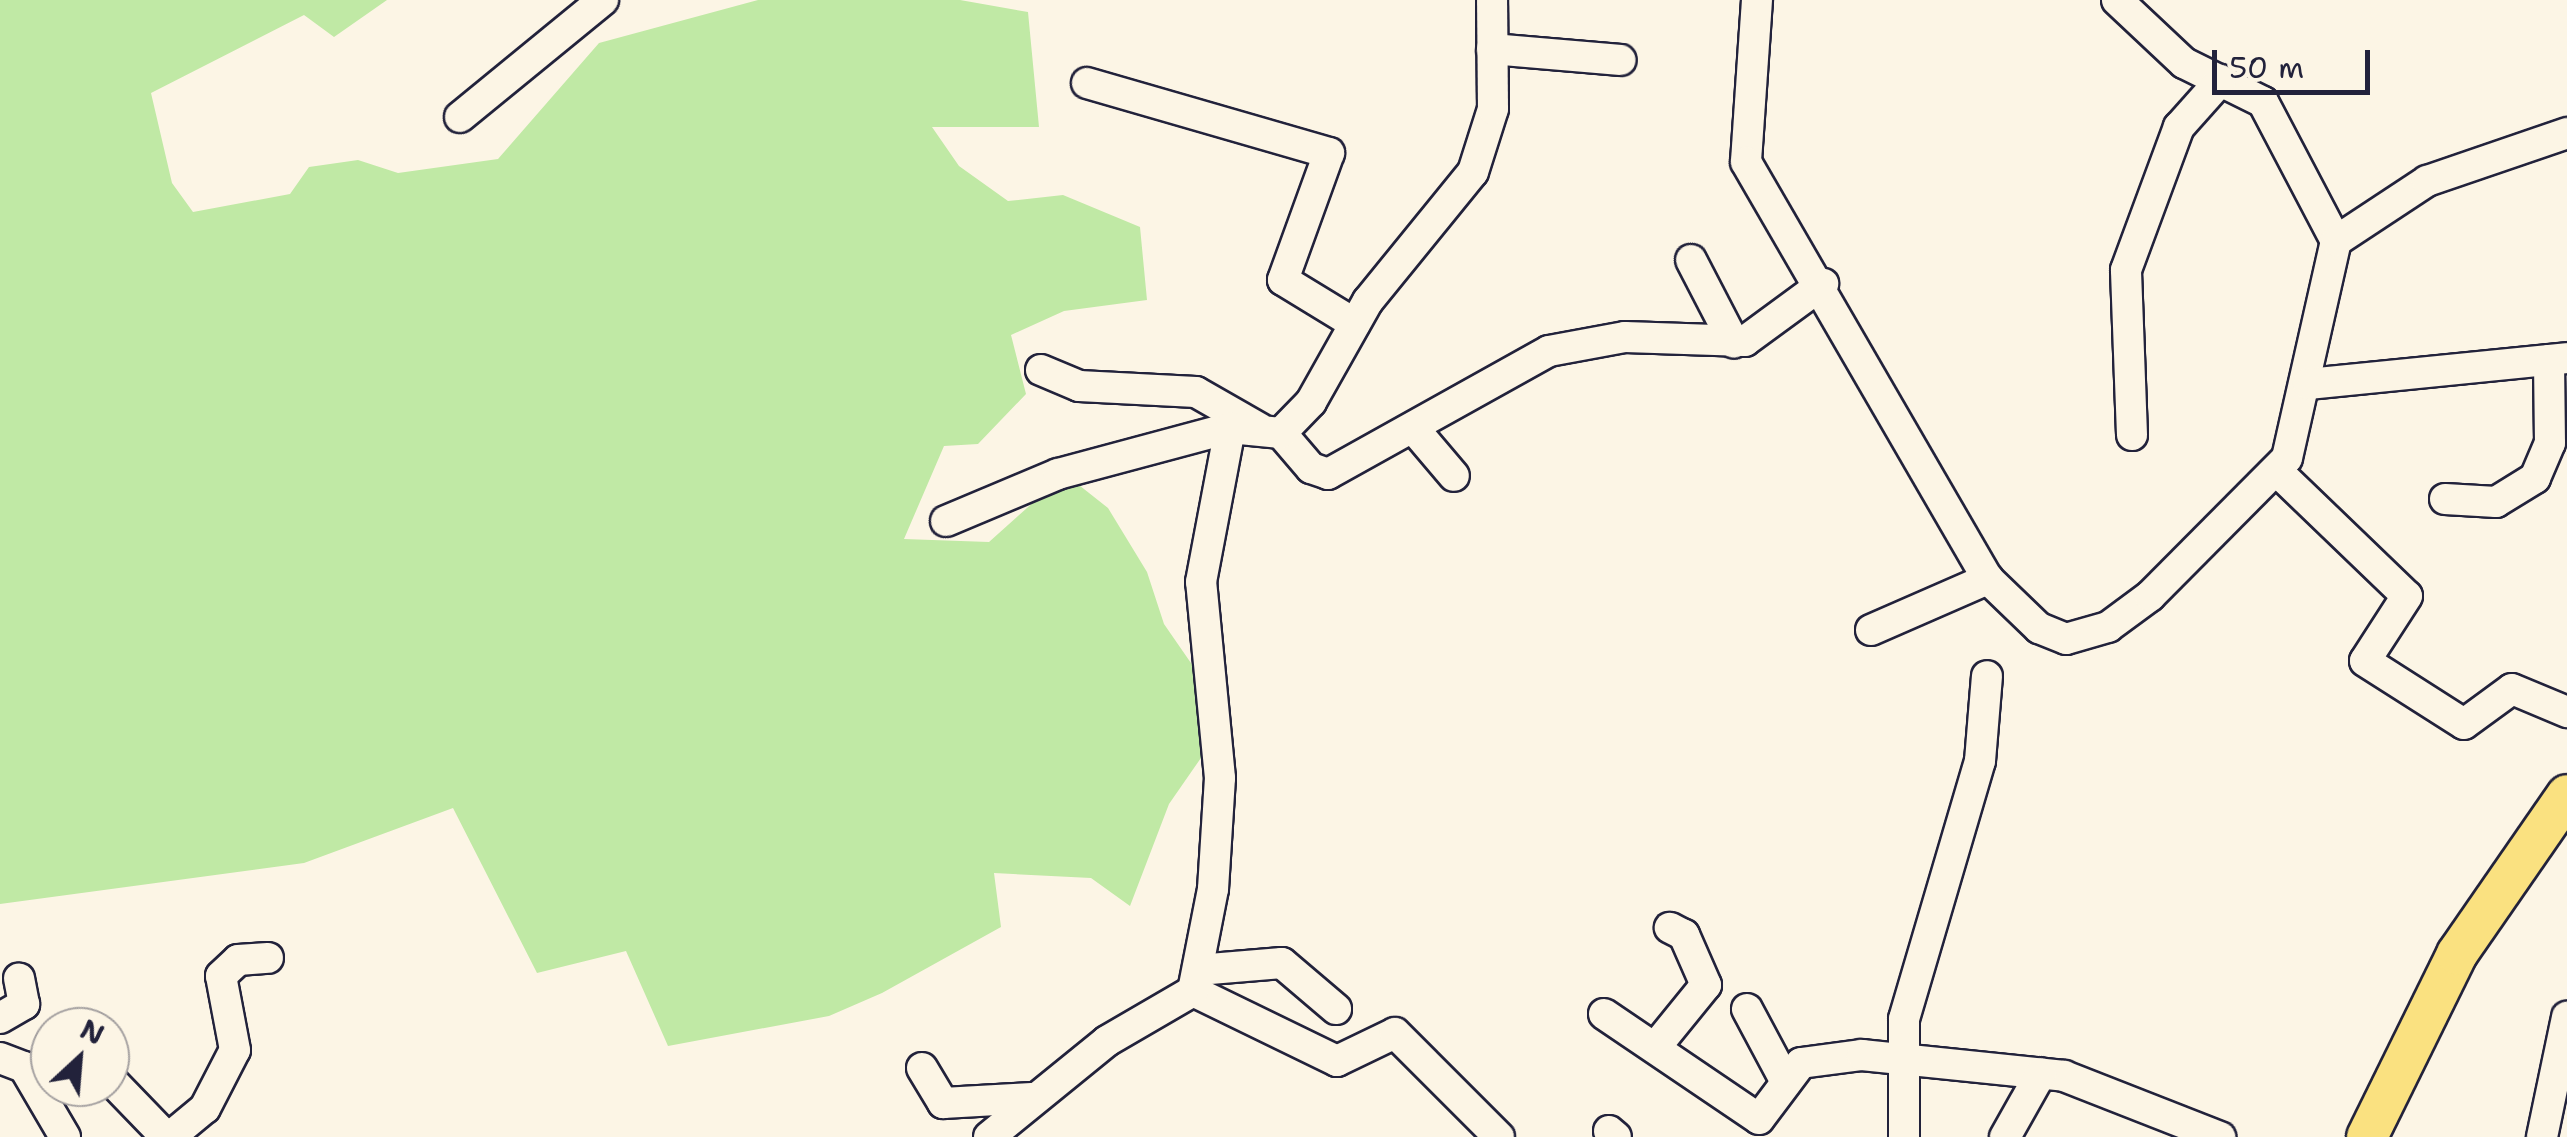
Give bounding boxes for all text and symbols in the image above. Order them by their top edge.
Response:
scale bar [2217,30,2374,92]
text: 50 m [2229,47,2304,88]
north arrow [30,1007,130,1107]
text: N [74,1010,111,1054]

